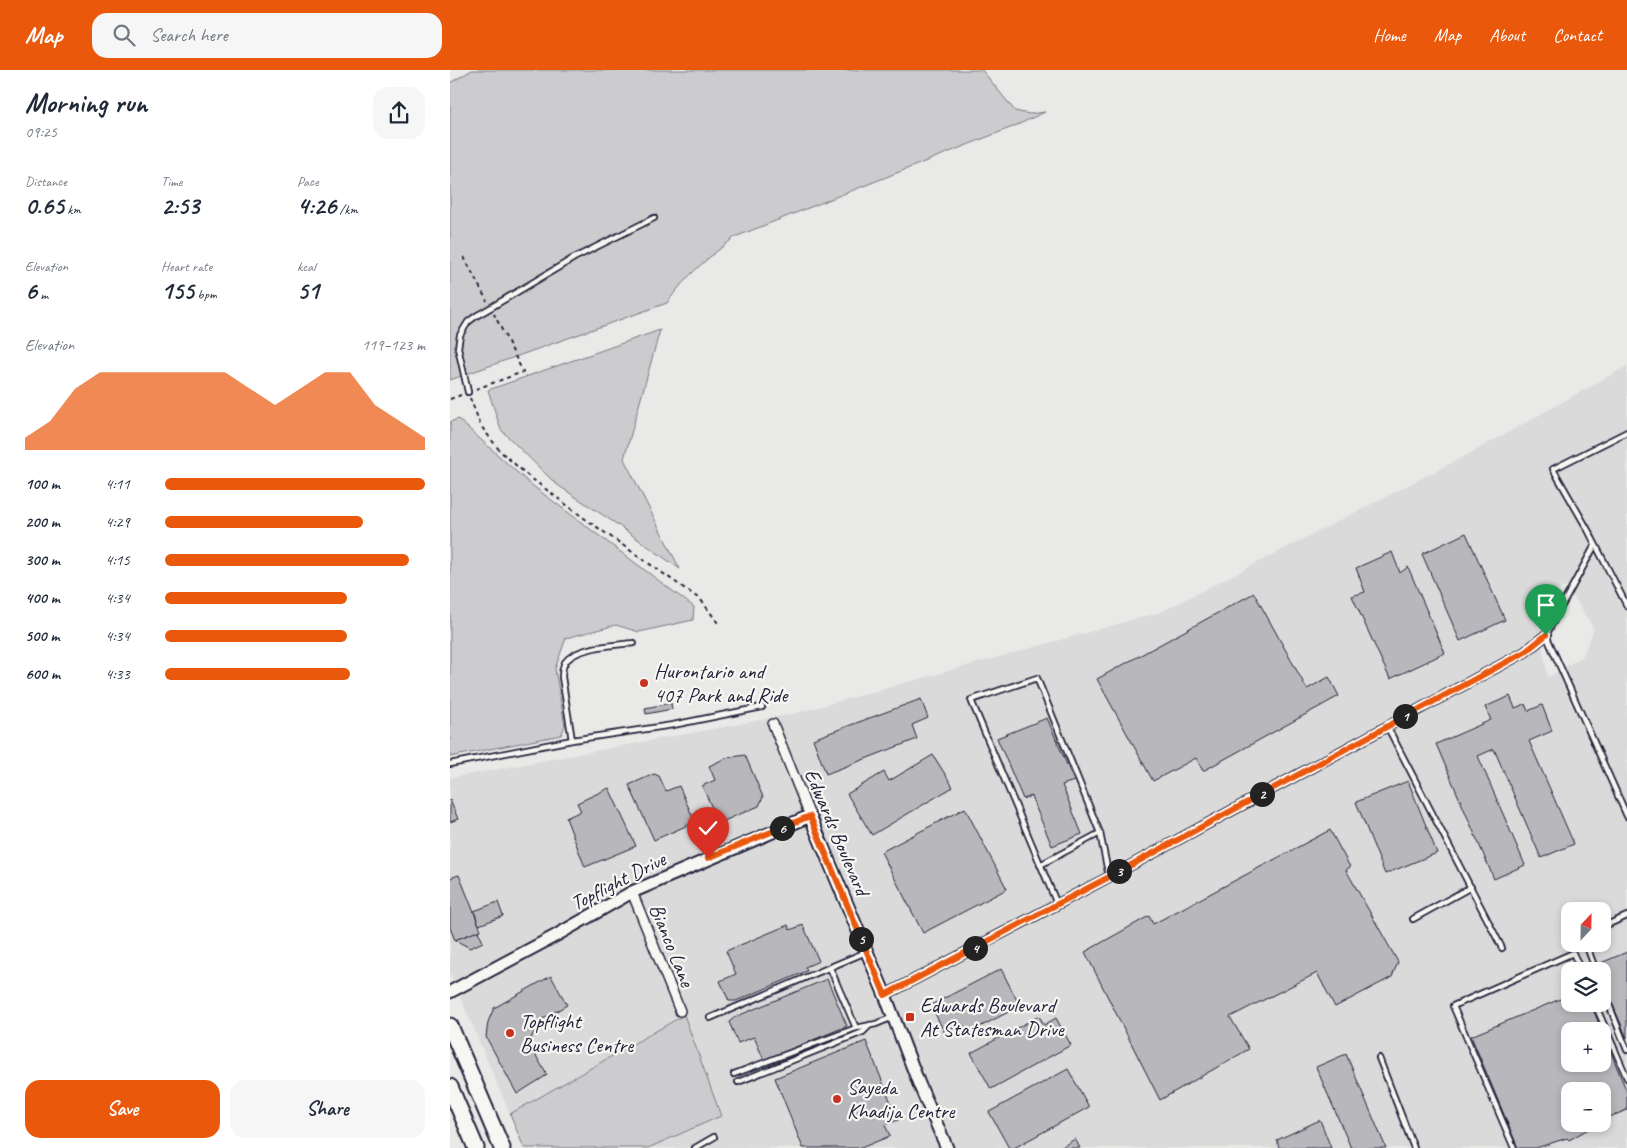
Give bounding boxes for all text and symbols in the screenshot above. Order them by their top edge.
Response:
search box [92,13,442,58]
text: Map [25,20,62,50]
icon: search [110,21,138,49]
text: Search here [150,23,228,47]
text: Home [1373,24,1406,46]
text: Map [1434,24,1461,46]
text: About [1489,24,1525,46]
text: Contact [1553,24,1602,46]
text: Morning run [25,85,147,120]
button: share [373,87,425,139]
text: 09:25 [25,122,57,142]
text: Distance [25,173,67,190]
text: Time [161,173,182,190]
text: Pace [297,173,319,190]
text: 0.65 [25,190,64,222]
text: 2:53 [161,190,199,222]
text: 4:26 [297,190,336,222]
text: km [64,201,81,218]
text: /km [336,201,358,218]
text: Elevation [25,258,68,275]
text: Heart rate [161,258,212,275]
text: kcal [297,258,316,275]
text: 6 [25,275,37,307]
text: 155 [161,275,194,307]
text: 51 [297,275,319,307]
text: m [37,286,48,303]
text: bpm [194,286,217,303]
text: Elevation [25,335,74,355]
text: 119–123 m [362,335,425,355]
text: 100 m [25,474,60,494]
text: 4:11 [105,474,130,494]
text: 200 m [25,512,60,532]
text: 4:29 [105,512,130,532]
text: 300 m [25,550,60,570]
text: 4:15 [105,550,130,570]
pin [1525,584,1567,635]
text: 400 m [25,588,60,608]
text: 4:34 [105,588,130,608]
icon: arrive [1532,591,1560,619]
text: 500 m [25,626,59,646]
text: 4:34 [105,626,130,646]
place label: Hurontario and 407 Park and Ride [654,658,789,708]
text: 600 m [25,664,60,684]
text: 4:33 [105,664,130,684]
marker: Hurontario and 407 Park and Ride [638,677,650,689]
pin: 1 [1392,704,1418,728]
text: 1 [1402,708,1409,725]
street label: Edwards Boulevard [799,765,876,902]
pin: 2 [1250,782,1274,806]
text: 2 [1259,786,1266,803]
pin [687,807,729,858]
icon: check [694,814,722,842]
pin: 6 [770,816,794,840]
text: 6 [779,820,786,837]
street label: Topflight Drive [566,845,671,916]
pin: 3 [1106,858,1132,884]
text: 3 [1116,863,1123,880]
street label: Bianco Lane [644,900,701,991]
north arrow [1561,902,1611,952]
map controls [1561,902,1611,1132]
pin: 5 [848,926,874,952]
text: 5 [858,931,865,948]
pin: 4 [962,936,988,960]
text: 4 [972,940,979,957]
button: layers [1561,962,1611,1012]
place label: Edwards Boulevard At Statesman Drive [920,992,1065,1042]
place label: Topflight Business Centre [520,1008,634,1058]
marker: Edwards Boulevard At Statesman Drive [904,1011,916,1023]
button: + [1561,1022,1611,1072]
marker: Topflight Business Centre [504,1027,516,1039]
place label: Sayeda Khadija Centre [847,1074,955,1124]
button: Save [25,1080,220,1138]
button: Share [230,1080,425,1138]
button: − [1561,1082,1611,1132]
marker: Sayeda Khadija Centre [831,1093,843,1105]

